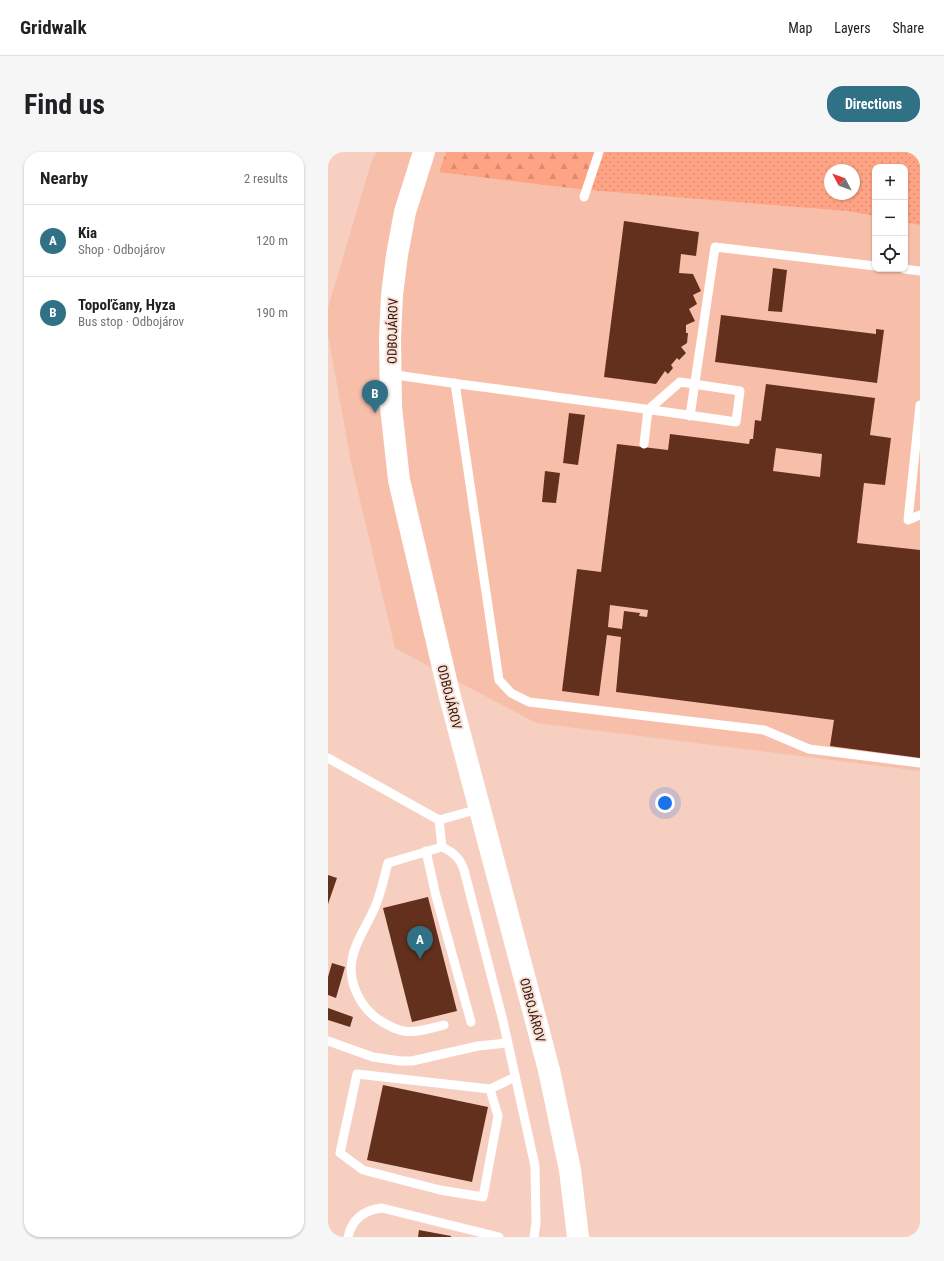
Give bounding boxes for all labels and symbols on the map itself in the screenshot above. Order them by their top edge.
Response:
north arrow [824,164,860,200]
street label: ODBOJÁROV [384,297,401,364]
pin: B [362,380,388,413]
street label: ODBOJÁROV [434,663,465,731]
your location [655,793,675,813]
pin: A [407,926,433,959]
street label: ODBOJÁROV [517,976,548,1044]

